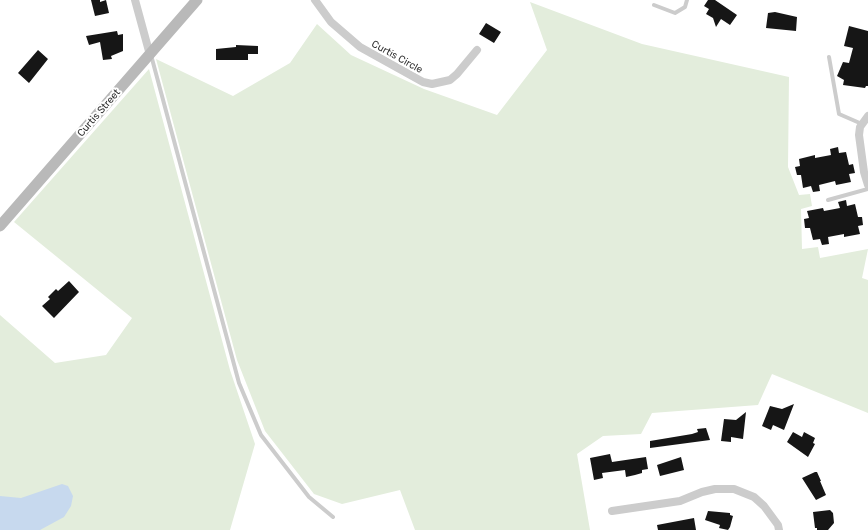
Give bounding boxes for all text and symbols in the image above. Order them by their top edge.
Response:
street label: Curtis Circle [369,38,425,76]
street label: Curtis Street [75,87,123,139]

